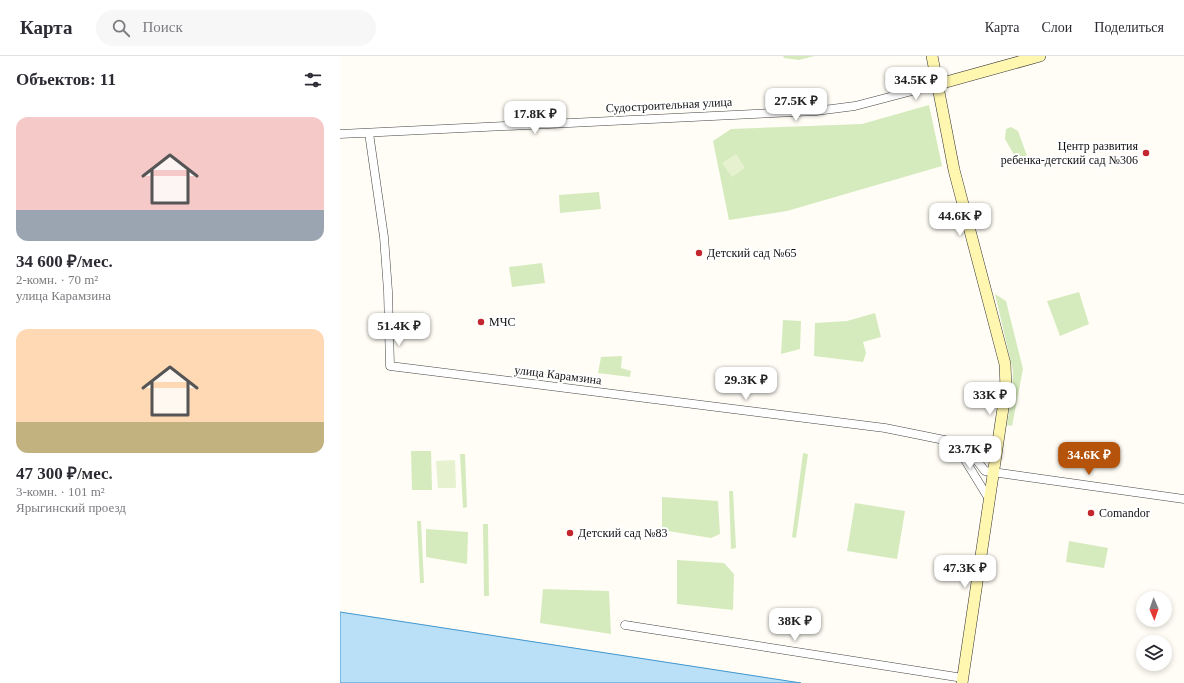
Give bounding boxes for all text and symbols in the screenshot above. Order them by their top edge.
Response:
search box [96,10,376,46]
text: Карта [20,17,72,38]
icon: search [110,17,132,39]
text: Поиск [142,19,183,35]
text: Карта [985,20,1019,35]
text: Слои [1041,20,1072,35]
text: Поделиться [1094,20,1164,35]
pin: 34.5K ₽ [879,67,953,101]
icon: filters [302,69,324,91]
text: Объектов: 11 [16,70,116,89]
text: 34.5K ₽ [894,72,938,87]
pin: 27.5K ₽ [759,88,833,122]
text: 27.5K ₽ [774,93,818,108]
street label: Судостроительная улица [606,95,733,115]
pin: 17.8K ₽ [498,101,572,135]
text: 17.8K ₽ [513,106,557,121]
place label: Центр развития ребенка-детский сад №306 [1001,139,1138,167]
icon: home [134,143,206,215]
marker: Центр развития ребенка-детский сад №306 [1141,148,1151,158]
pin: 44.6K ₽ [923,203,997,237]
text: 44.6K ₽ [938,208,982,223]
place label: Детский сад №65 [707,246,796,260]
marker: Детский сад №65 [694,248,704,258]
text: 34 600 ₽/мес. [16,252,113,271]
text: 2-комн. · 70 m² [16,272,98,287]
text: улица Карамзина [16,288,111,303]
pin: 51.4K ₽ [362,313,436,347]
place label: МЧС [489,315,515,329]
marker: МЧС [476,317,486,327]
text: 51.4K ₽ [377,318,421,333]
icon: home [134,355,206,427]
street label: улица Карамзина [514,363,603,387]
pin: 29.3K ₽ [709,367,783,401]
text: 29.3K ₽ [724,372,768,387]
pin: 33K ₽ [962,382,1018,416]
text: 33K ₽ [973,387,1007,402]
pin: 23.7K ₽ [933,436,1007,470]
text: 23.7K ₽ [948,441,992,456]
pin: 34.6K ₽ [1052,442,1126,476]
text: 34.6K ₽ [1067,447,1111,462]
text: 47 300 ₽/мес. [16,464,113,483]
text: 3-комн. · 101 m² [16,484,105,499]
text: Ярыгинский проезд [16,500,126,515]
place label: Comandor [1099,506,1150,520]
marker: Comandor [1086,508,1096,518]
place label: Детский сад №83 [578,526,667,540]
marker: Детский сад №83 [565,528,575,538]
pin: 47.3K ₽ [928,555,1002,589]
text: 47.3K ₽ [943,560,987,575]
north arrow [1136,591,1172,627]
map controls [1136,591,1172,671]
pin: 38K ₽ [767,608,823,642]
text: 38K ₽ [778,613,812,628]
button: layers [1136,635,1172,671]

